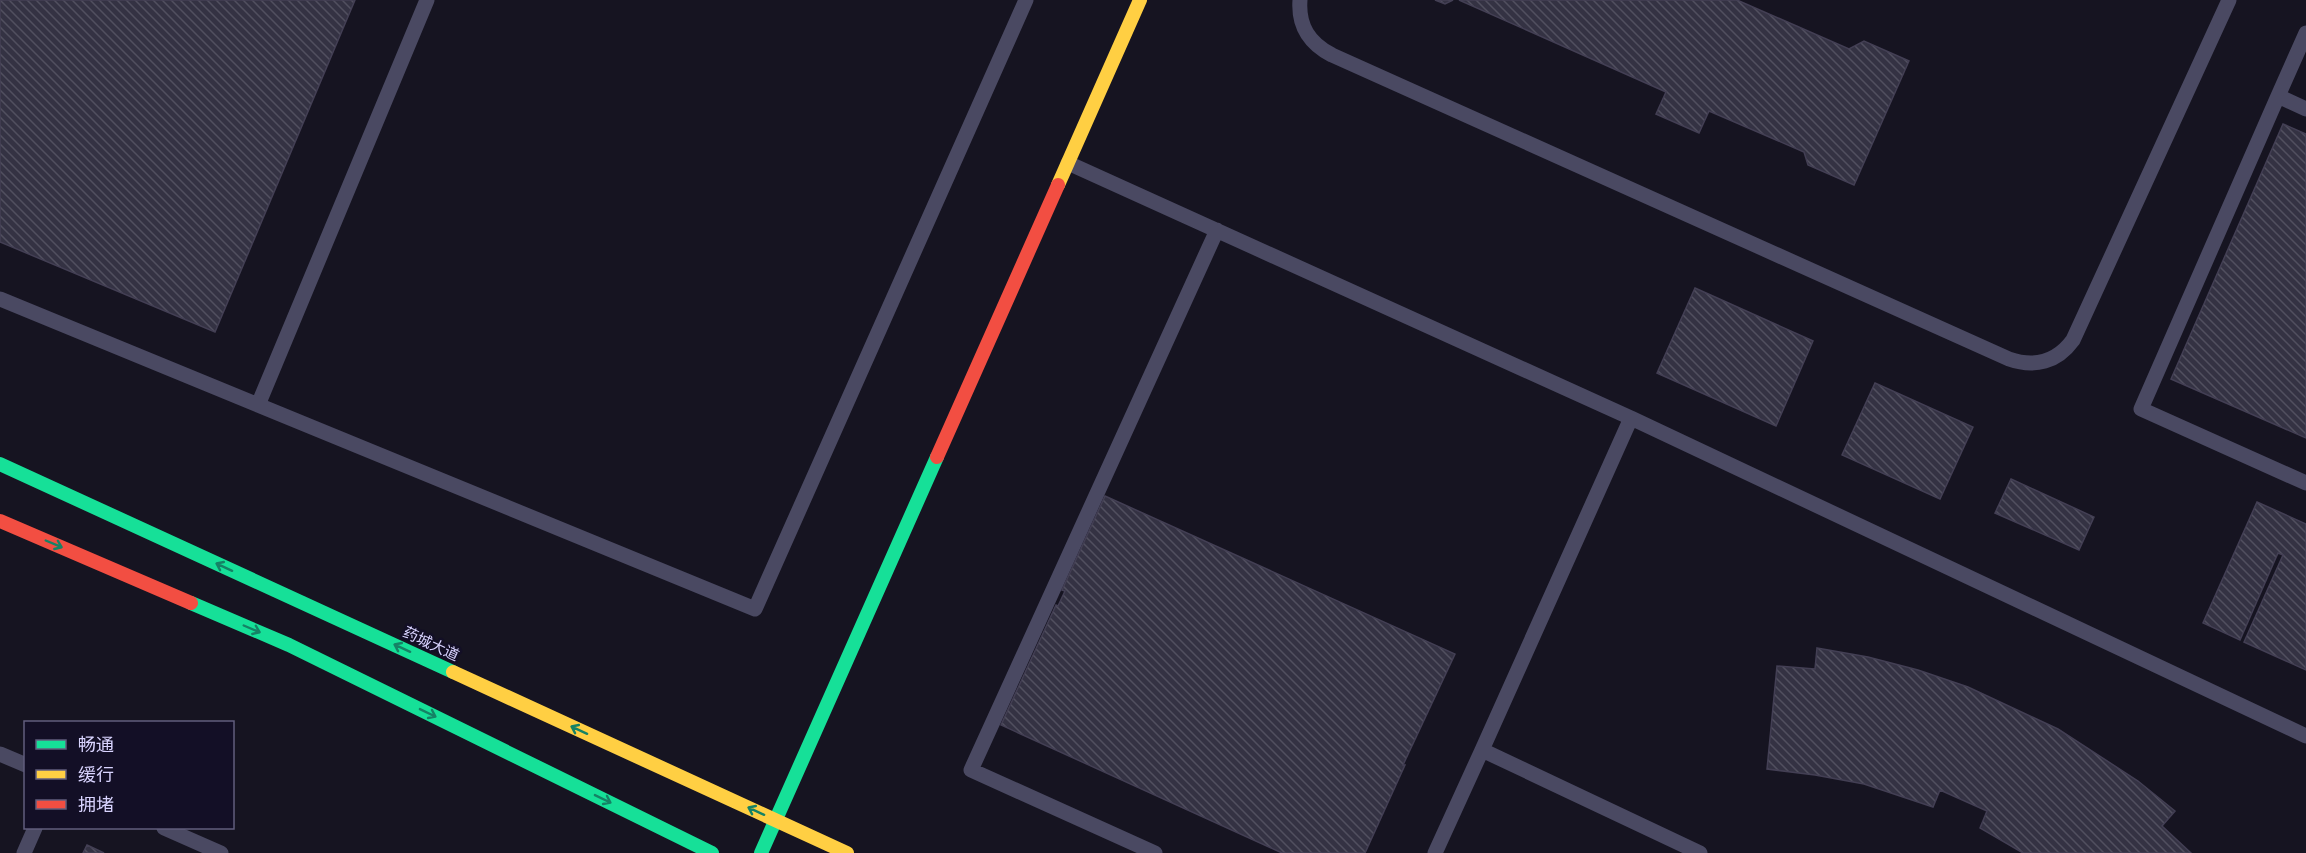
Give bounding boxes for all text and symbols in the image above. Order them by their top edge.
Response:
one-way arrow [44,539,62,550]
one-way arrow [216,561,234,573]
street label: 药城大道 [400,623,462,665]
one-way arrow [243,624,261,635]
one-way arrow [393,642,411,654]
one-way arrow [419,708,437,720]
legend [24,721,234,829]
one-way arrow [570,723,588,735]
text: 畅通 [78,734,114,755]
text: 缓行 [78,764,114,785]
text: 拥堵 [78,794,114,815]
one-way arrow [594,794,612,806]
one-way arrow [748,805,766,817]

